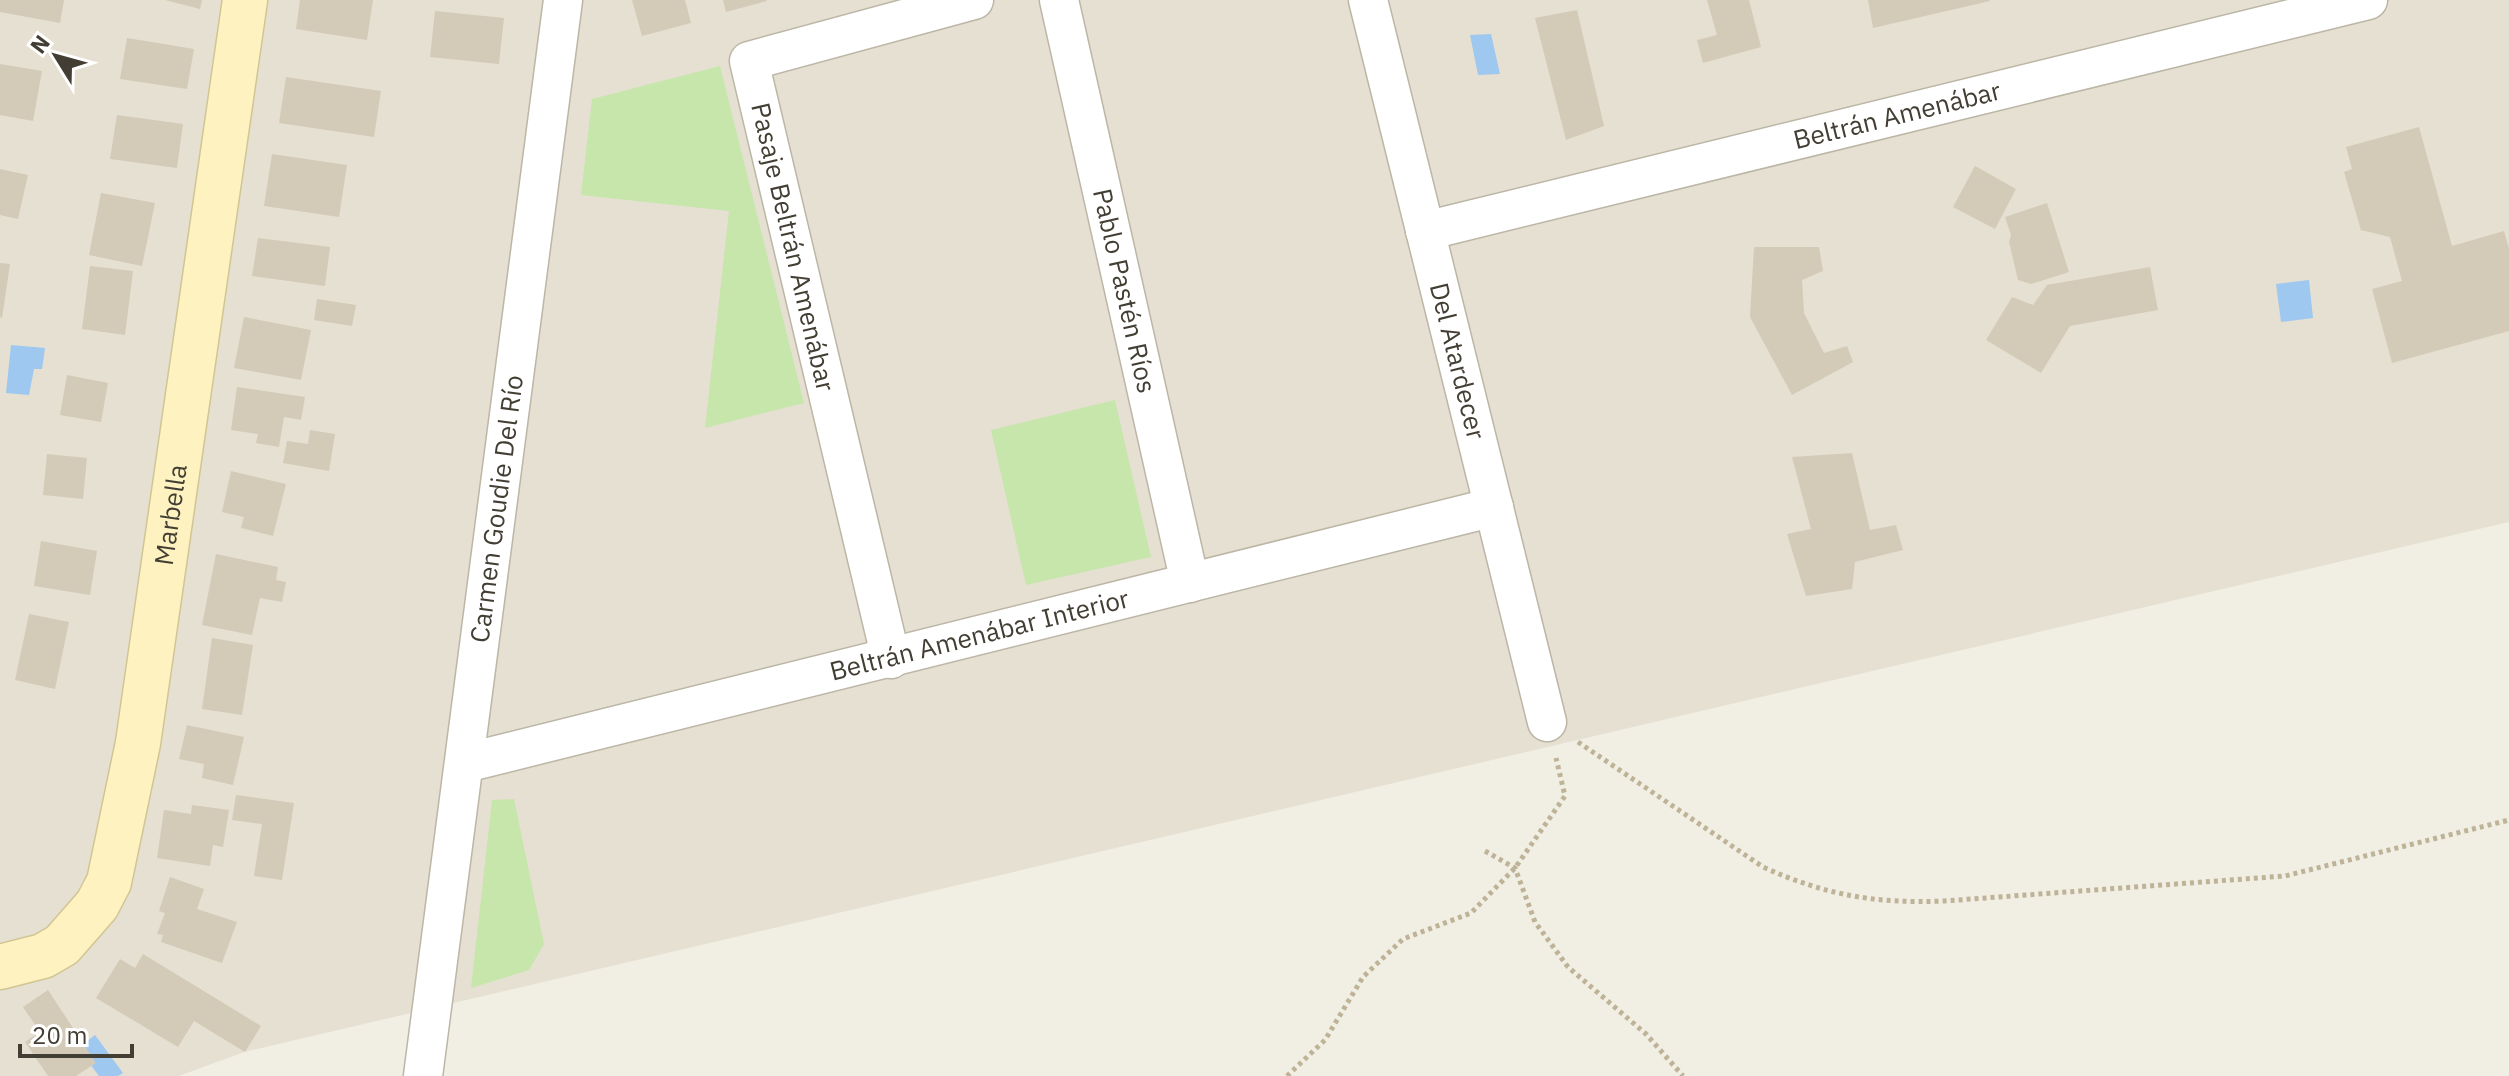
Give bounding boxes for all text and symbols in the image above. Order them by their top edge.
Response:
north arrow [16,16,96,96]
text: N [23,29,56,59]
street label: Beltrán Amenábar [1790,72,2004,156]
street label: Pasaje Beltrán Amenábar [744,99,844,395]
street label: Pablo Pastén Ríos [1086,185,1165,396]
street label: Del Atardecer [1423,279,1494,443]
street label: Carmen Goudie Del Río [462,373,530,645]
street label: Marbella [146,462,194,567]
street label: Beltrán Amenábar Interior [826,580,1133,688]
scale bar [20,1008,132,1058]
text: 20 m [32,1019,87,1051]

